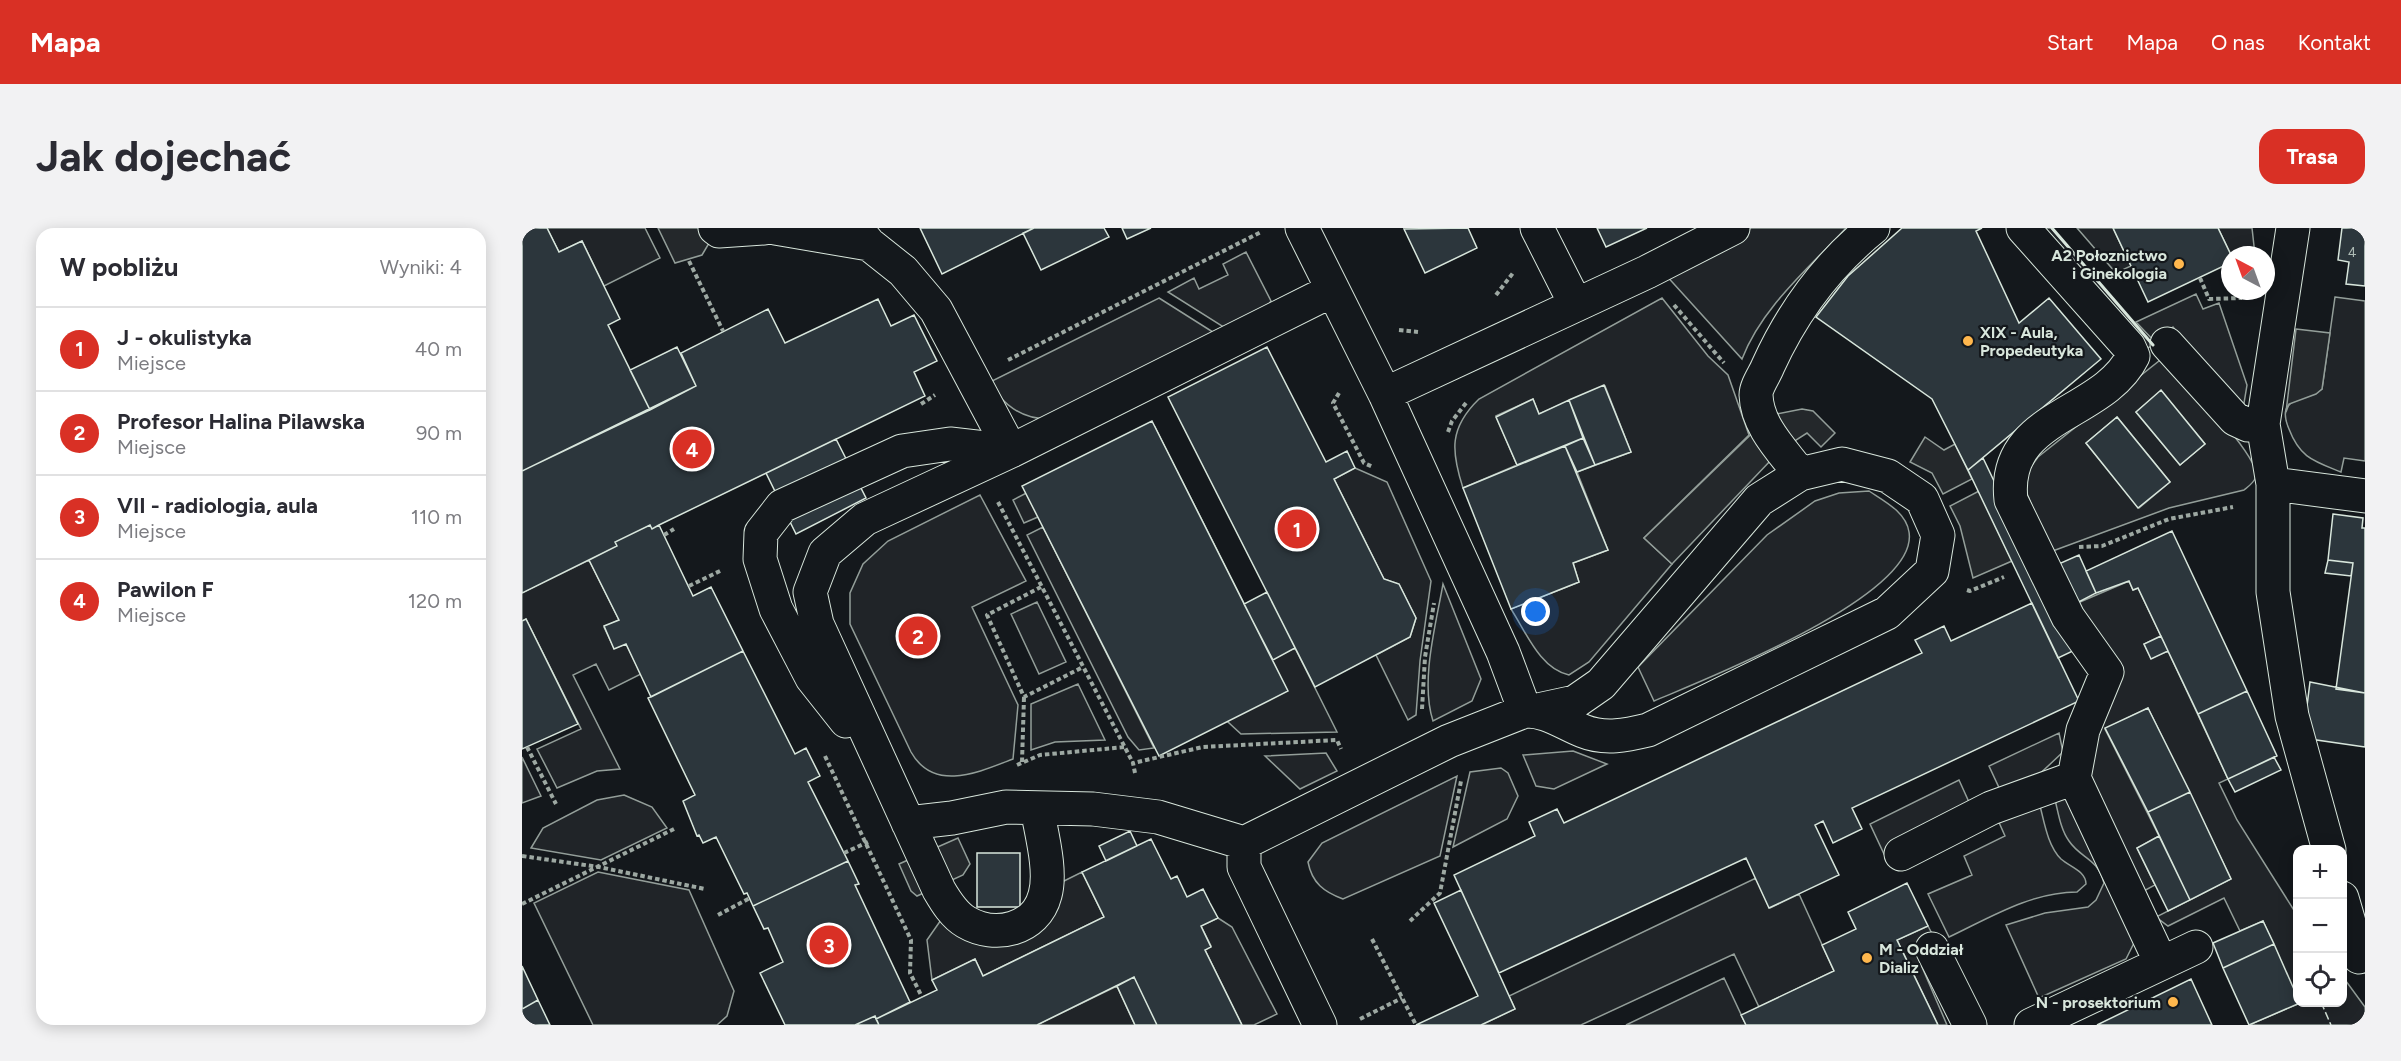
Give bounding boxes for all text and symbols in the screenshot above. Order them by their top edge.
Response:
text: Mapa [30,25,101,59]
text: Start [2047,30,2093,55]
text: Mapa [2126,30,2178,55]
text: O nas [2211,30,2265,55]
text: Kontakt [2298,30,2371,55]
button: Trasa [2259,129,2365,184]
text: Jak dojechać [36,131,291,182]
house number: 4 [2348,244,2357,261]
place label: A2 Połoznictwo i Ginekologia [2051,246,2167,283]
north arrow [2221,246,2275,300]
text: W pobliżu [60,251,178,283]
text: Wyniki: 4 [380,255,462,279]
marker: A2 Połoznictwo i Ginekologia [2172,257,2186,271]
place label: XIX - Aula, Propedeutyka [1980,323,2083,360]
text: J - okulistyka [117,324,252,351]
marker: XIX - Aula, Propedeutyka [1961,334,1975,348]
text: 1 [75,337,84,361]
text: 40 m [415,337,462,361]
text: Miejsce [117,351,186,375]
text: Profesor Halina Pilawska [117,408,365,435]
text: 2 [74,421,85,445]
text: 90 m [416,421,462,445]
pin: 4 [672,426,712,472]
text: Miejsce [117,435,186,459]
text: VII - radiologia, aula [117,492,318,519]
text: 3 [74,505,85,529]
text: 110 m [411,505,462,529]
pin: 1 [1278,506,1316,552]
text: Miejsce [117,519,186,543]
text: Pawilon F [117,576,214,603]
text: 4 [73,589,86,613]
text: 120 m [408,589,462,613]
your location [1521,597,1550,626]
text: Miejsce [117,603,186,627]
pin: 2 [898,614,938,658]
map controls [2293,845,2347,1007]
button: + [2293,845,2347,899]
button: − [2293,899,2347,953]
pin: 3 [810,922,848,968]
place label: M - Oddział Dializ [1879,940,1964,977]
marker: M - Oddział Dializ [1860,951,1874,965]
button: locate [2293,953,2347,1007]
place label: N - prosektorium [2036,993,2161,1012]
marker: N - prosektorium [2166,995,2180,1009]

